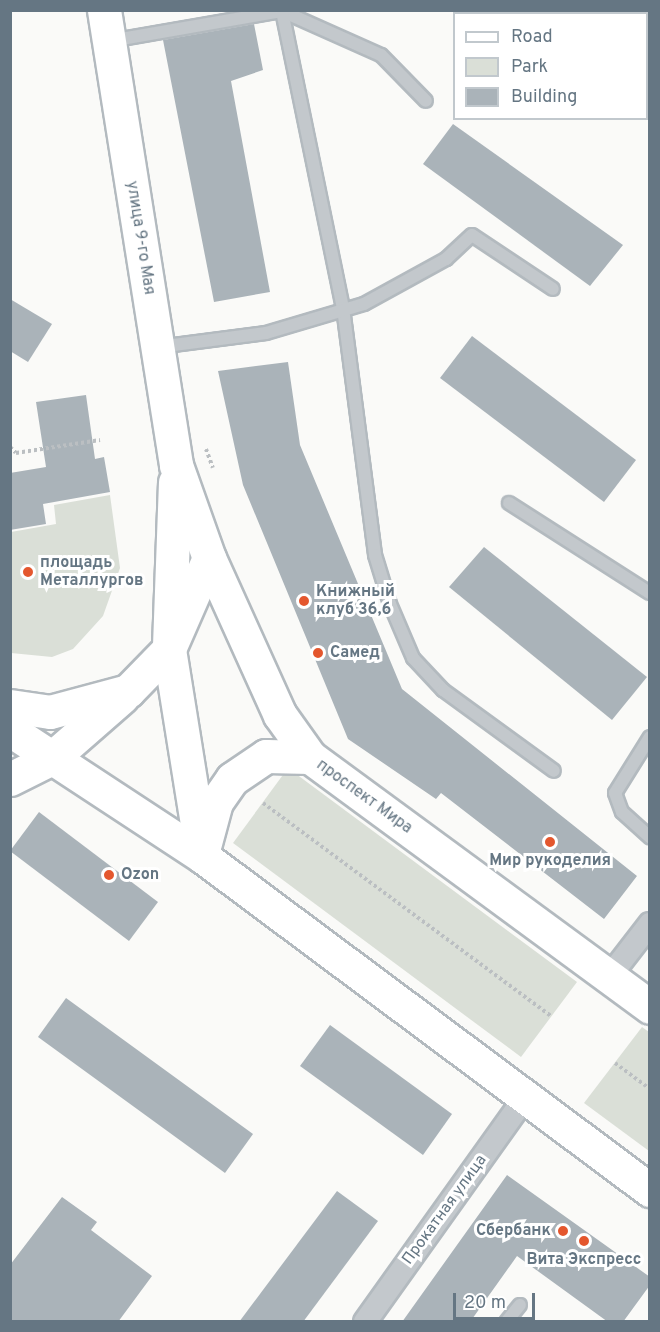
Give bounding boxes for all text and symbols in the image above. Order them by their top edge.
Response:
legend [453,12,648,120]
text: Road [511,26,553,49]
text: Park [511,56,548,79]
text: Building [511,86,577,109]
street label: улица 9-го Мая [122,180,158,296]
place label: площадь Металлургов [40,553,144,591]
marker: площадь Металлургов [21,565,35,579]
place label: Книжный клуб 36,6 [316,582,395,620]
marker: Книжный клуб 36,6 [297,594,311,608]
place label: Самед [330,643,380,663]
marker: Самед [311,646,325,660]
street label: проспект Мира [312,756,416,838]
marker: Мир рукоделия [543,835,557,849]
place label: Мир рукоделия [489,851,611,871]
place label: Ozon [121,865,159,885]
marker: Ozon [102,868,116,882]
street label: Прокатная улица [399,1151,491,1269]
place label: Сбербанк [476,1221,551,1241]
marker: Сбербанк [556,1224,570,1238]
marker: Вита Экспресс [577,1234,591,1248]
place label: Вита Экспресс [527,1250,641,1270]
scale bar [456,1281,538,1319]
text: 20 m [464,1292,506,1315]

